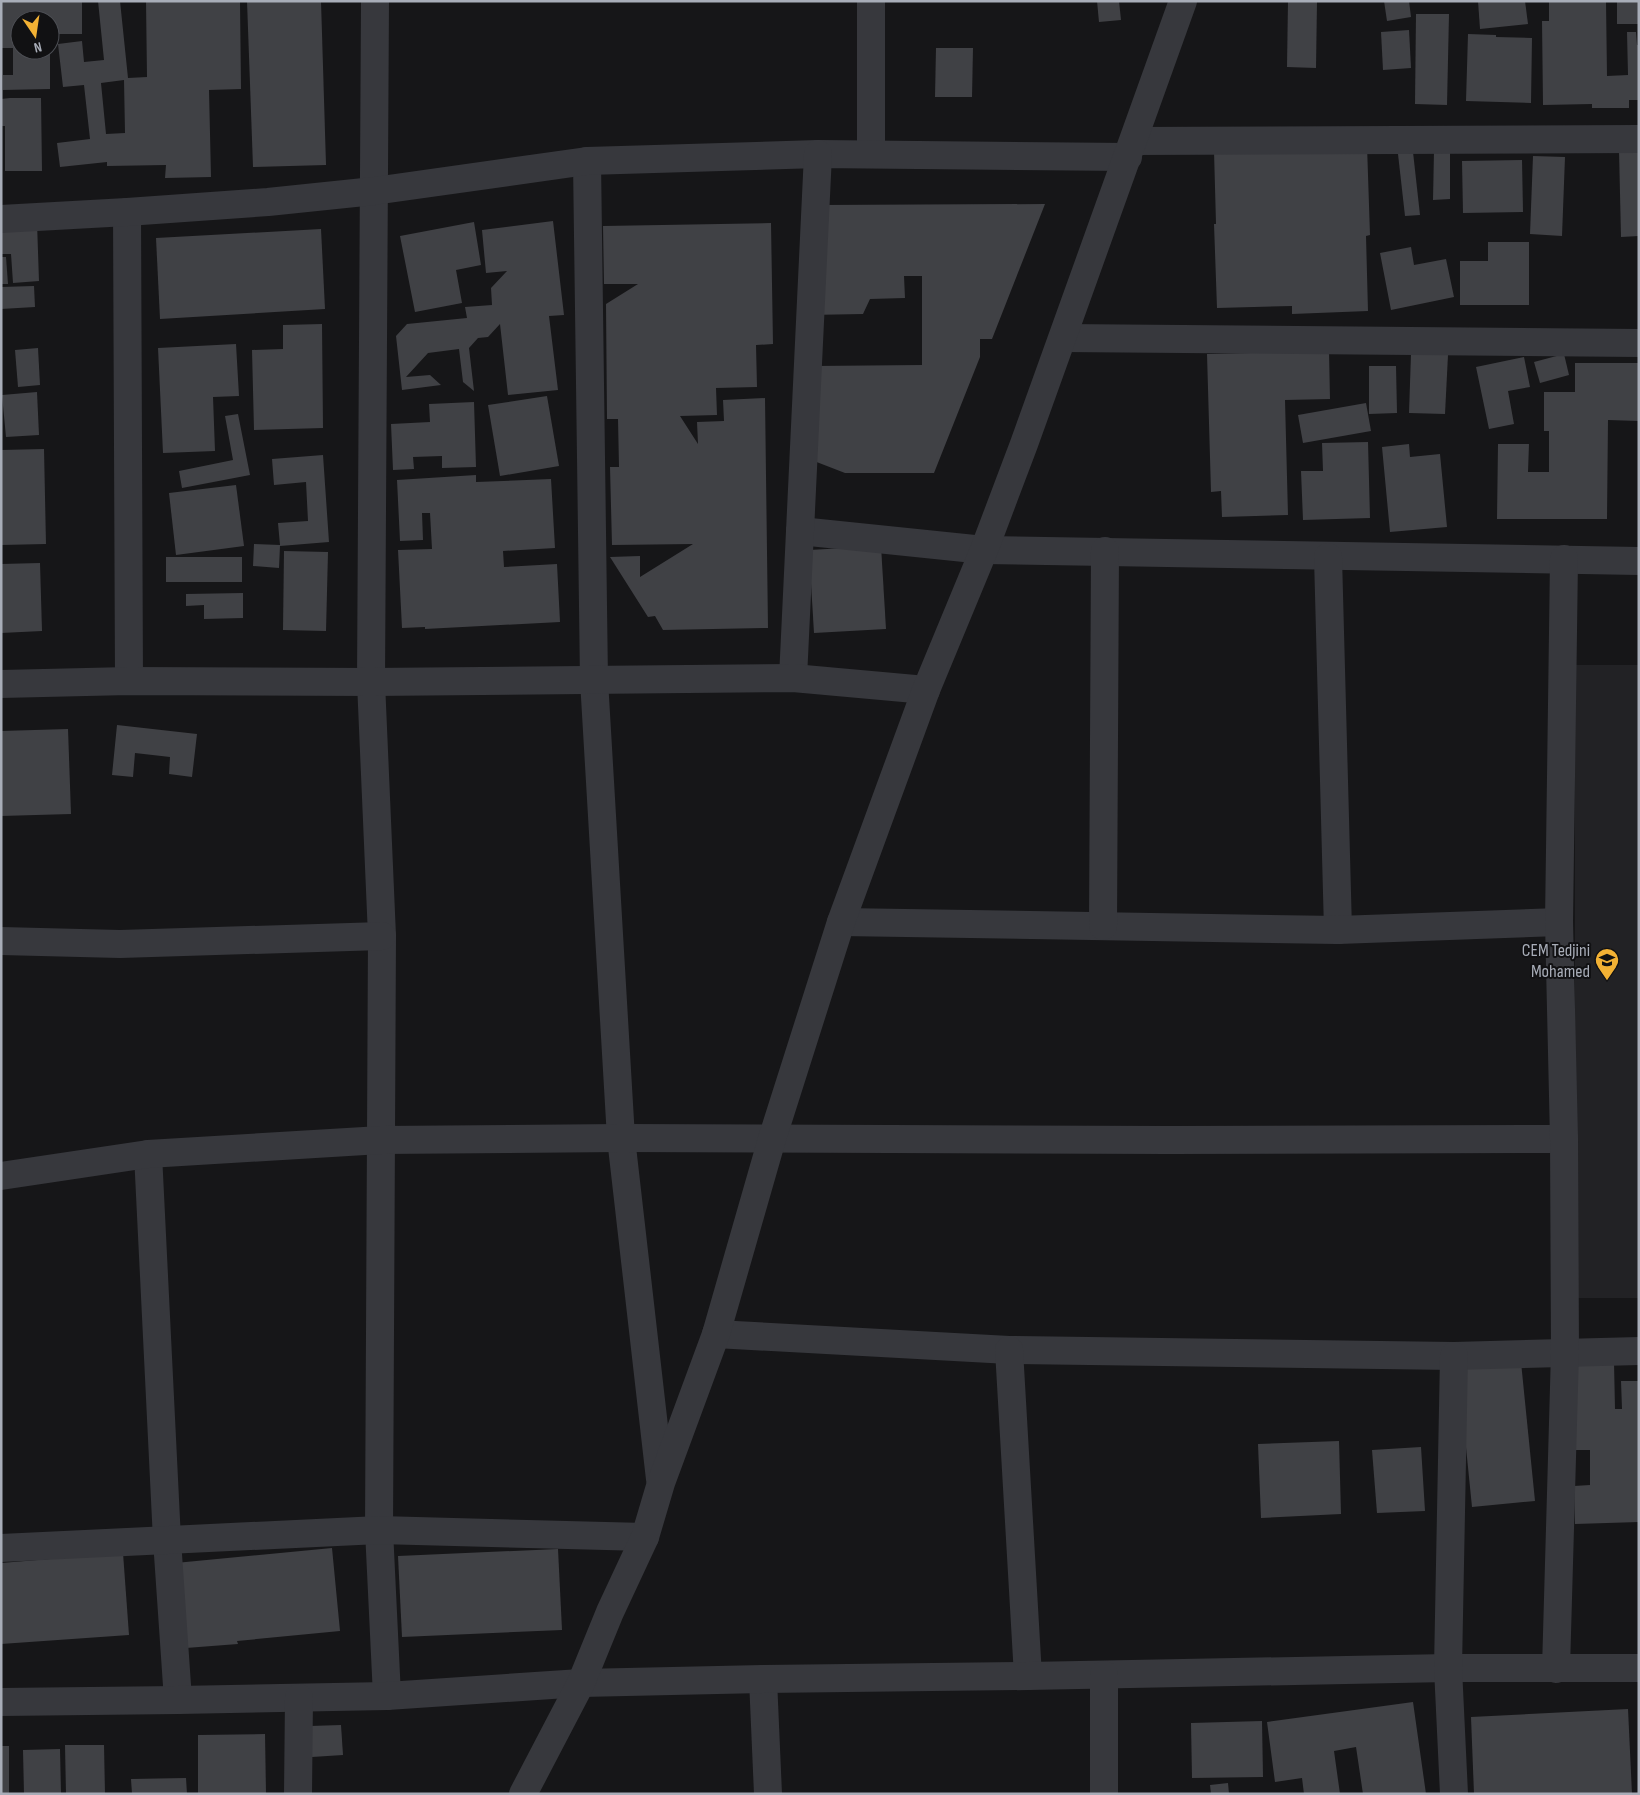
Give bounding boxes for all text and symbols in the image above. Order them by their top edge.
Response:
north arrow [10,10,60,60]
text: N [32,38,43,56]
place label: CEM Tedjini Mohamed [1522,940,1590,982]
school or university icon: CEM Tedjini Mohamed [1594,947,1620,981]

